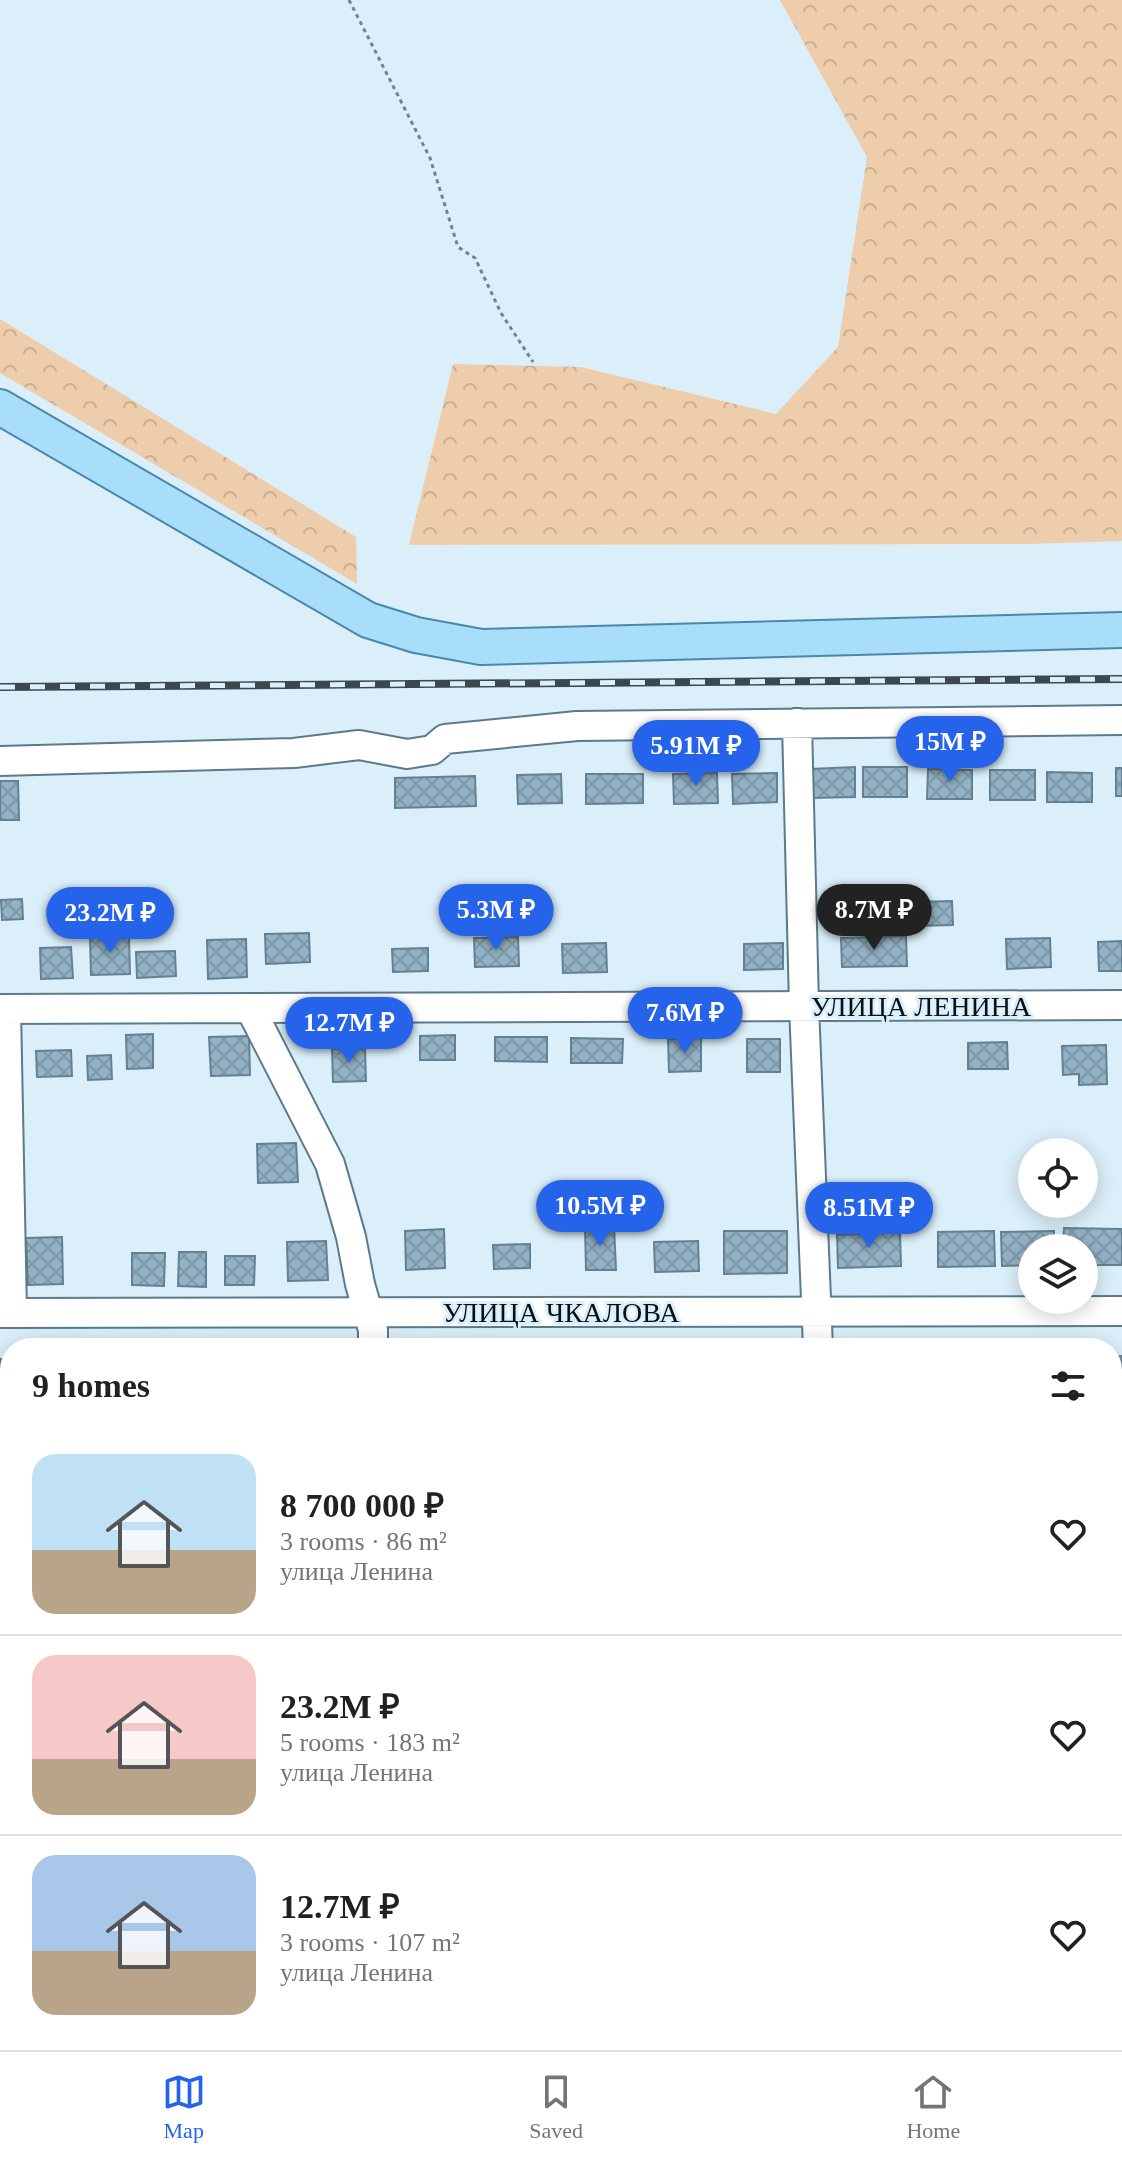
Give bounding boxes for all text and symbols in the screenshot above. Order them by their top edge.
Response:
pin: 15M ₽ [894,716,1006,784]
pin: 5.91M ₽ [622,720,770,788]
text: 15M ₽ [914,727,986,756]
text: 5.91M ₽ [650,731,742,760]
pin: 5.3M ₽ [431,884,561,952]
pin: 8.7M ₽ [809,884,939,952]
pin: 23.2M ₽ [36,887,184,955]
text: 5.3M ₽ [457,895,535,924]
text: 8.7M ₽ [835,895,913,924]
text: 23.2M ₽ [64,898,156,927]
pin: 7.6M ₽ [620,987,750,1055]
street label: УЛИЦА ЛЕНИНА [811,991,1032,1022]
pin: 12.7M ₽ [275,997,423,1065]
text: 7.6M ₽ [646,998,724,1027]
text: 12.7M ₽ [303,1008,395,1037]
map controls [1018,1138,1098,1314]
button: locate [1018,1138,1098,1218]
pin: 10.5M ₽ [526,1180,674,1248]
pin: 8.51M ₽ [795,1182,943,1250]
text: 10.5M ₽ [554,1191,646,1220]
text: 8.51M ₽ [823,1193,915,1222]
button: layers [1018,1234,1098,1314]
street label: УЛИЦА ЧКАЛОВА [443,1297,680,1328]
icon: filters [1046,1364,1090,1408]
text: 9 homes [32,1367,150,1404]
icon: home [96,1486,192,1582]
text: 8 700 000 ₽ [280,1487,444,1524]
icon: heart [1046,1512,1090,1556]
text: 3 rooms · 86 m² [280,1527,447,1556]
text: улица Ленина [280,1557,433,1586]
icon: home [96,1687,192,1783]
text: 23.2M ₽ [280,1688,400,1725]
icon: heart [1046,1713,1090,1757]
text: 5 rooms · 183 m² [280,1728,460,1757]
text: улица Ленина [280,1758,433,1787]
icon: home [96,1887,192,1983]
text: 12.7M ₽ [280,1888,400,1925]
icon: heart [1046,1913,1090,1957]
text: 3 rooms · 107 m² [280,1928,460,1957]
text: улица Ленина [280,1958,433,1987]
tab: Map [162,2070,206,2144]
tab: Saved [529,2070,583,2144]
tab: Home [906,2070,960,2144]

